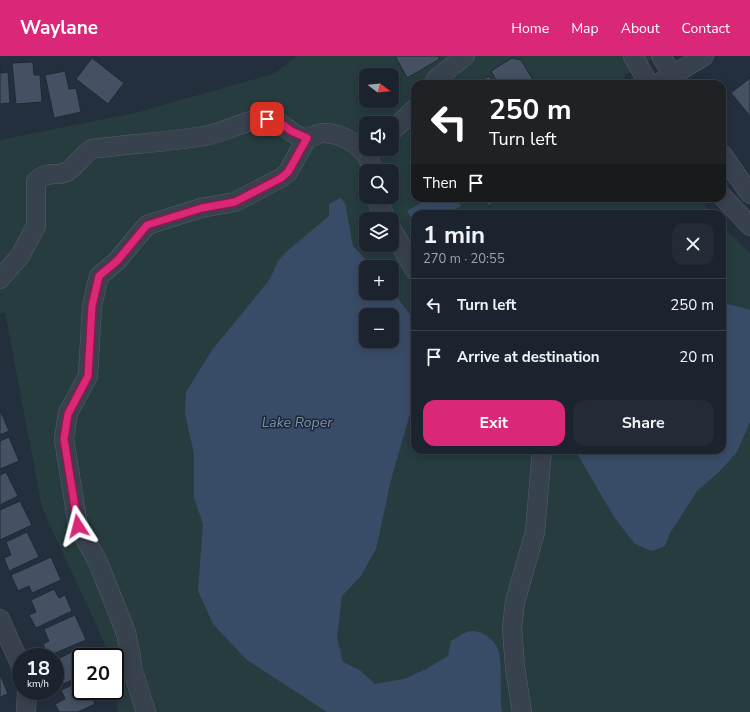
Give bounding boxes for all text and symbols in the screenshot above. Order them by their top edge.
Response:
text: Waylane [20,15,98,41]
text: Home [511,19,549,38]
text: Map [571,19,599,38]
text: About [621,19,660,38]
text: Contact [682,19,730,38]
north arrow [359,68,399,108]
map controls [359,68,399,348]
text: 250 m [489,91,572,129]
icon: left [423,96,475,148]
pin [250,102,284,136]
icon: arrive [256,108,278,130]
button: sound [359,116,399,156]
text: Turn left [489,127,557,151]
button: search [359,164,399,204]
icon: arrive [465,172,487,194]
text: Then [423,173,457,193]
button: layers [359,212,399,252]
text: 1 min [423,219,485,251]
button: close [672,223,714,265]
text: 270 m · 20:55 [423,250,505,268]
button: + [359,260,399,300]
icon: left [423,294,445,316]
text: Turn left [457,295,516,315]
text: 250 m [670,295,714,315]
button: − [359,308,399,348]
icon: arrive [423,346,445,368]
text: Arrive at destination [457,347,600,367]
text: 20 m [679,347,714,367]
button: Exit [423,400,565,446]
button: Share [573,400,714,446]
water label: Lake Roper [262,413,333,432]
position arrow [57,505,99,547]
speed limit sign: 20 [72,648,124,700]
text: 18 [26,655,50,682]
text: km/h [27,677,49,691]

